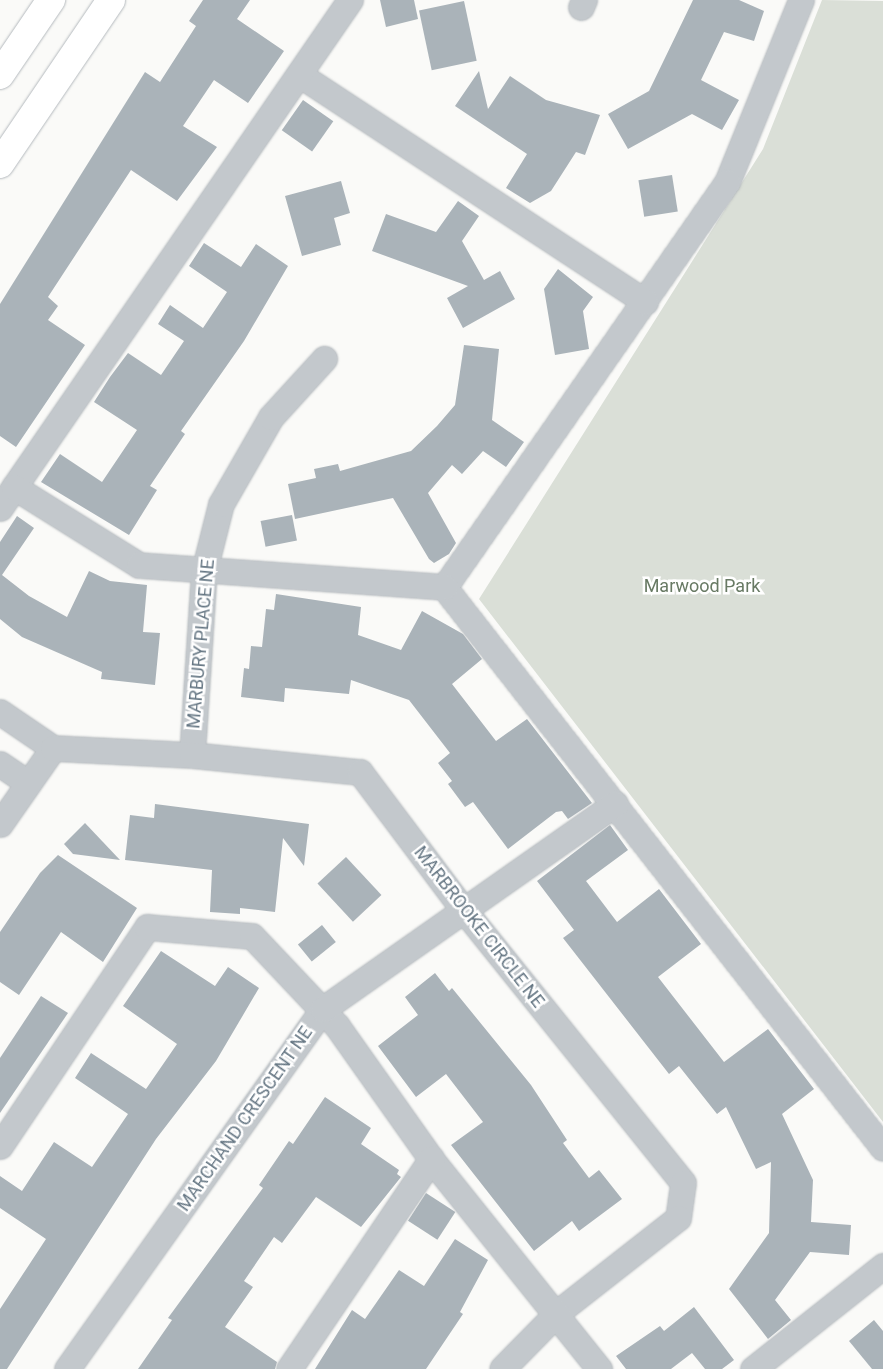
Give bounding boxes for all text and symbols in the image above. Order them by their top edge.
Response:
street label: MARBURY PLACE NE [183,558,219,730]
park label: Marwood Park [644,575,760,597]
street label: MARBROOKE CIRCLE NE [409,842,549,1012]
street label: MARCHAND CRESCENT NE [173,1022,317,1216]

